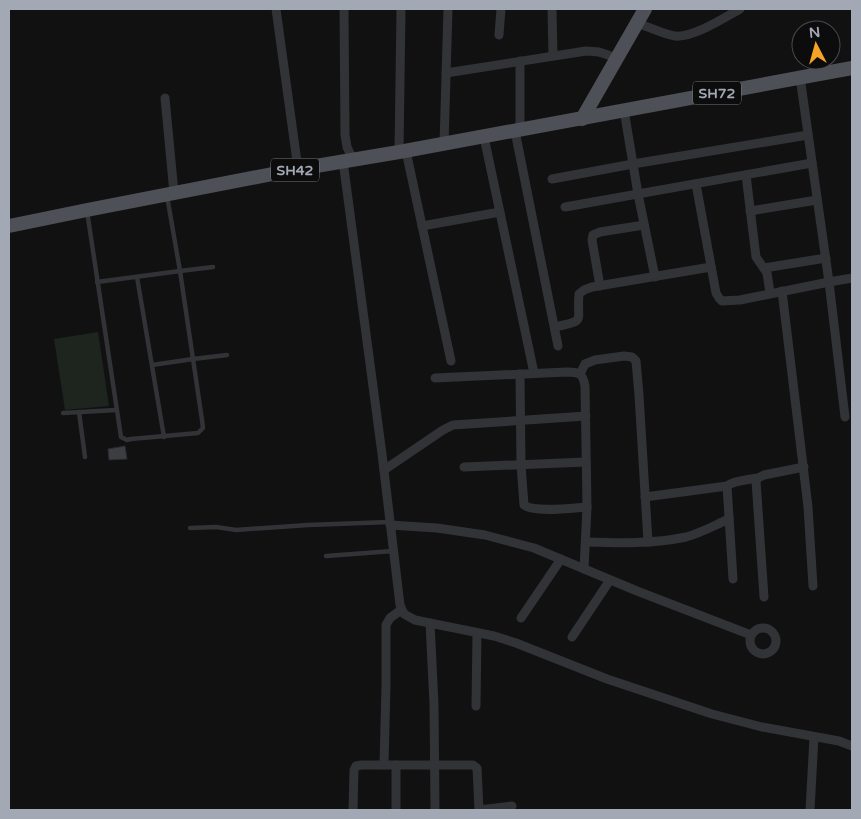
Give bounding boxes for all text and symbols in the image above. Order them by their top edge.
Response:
north arrow [791,20,841,70]
text: N [808,24,821,42]
road number: SH72 [693,82,741,105]
road number: SH42 [271,158,319,182]

